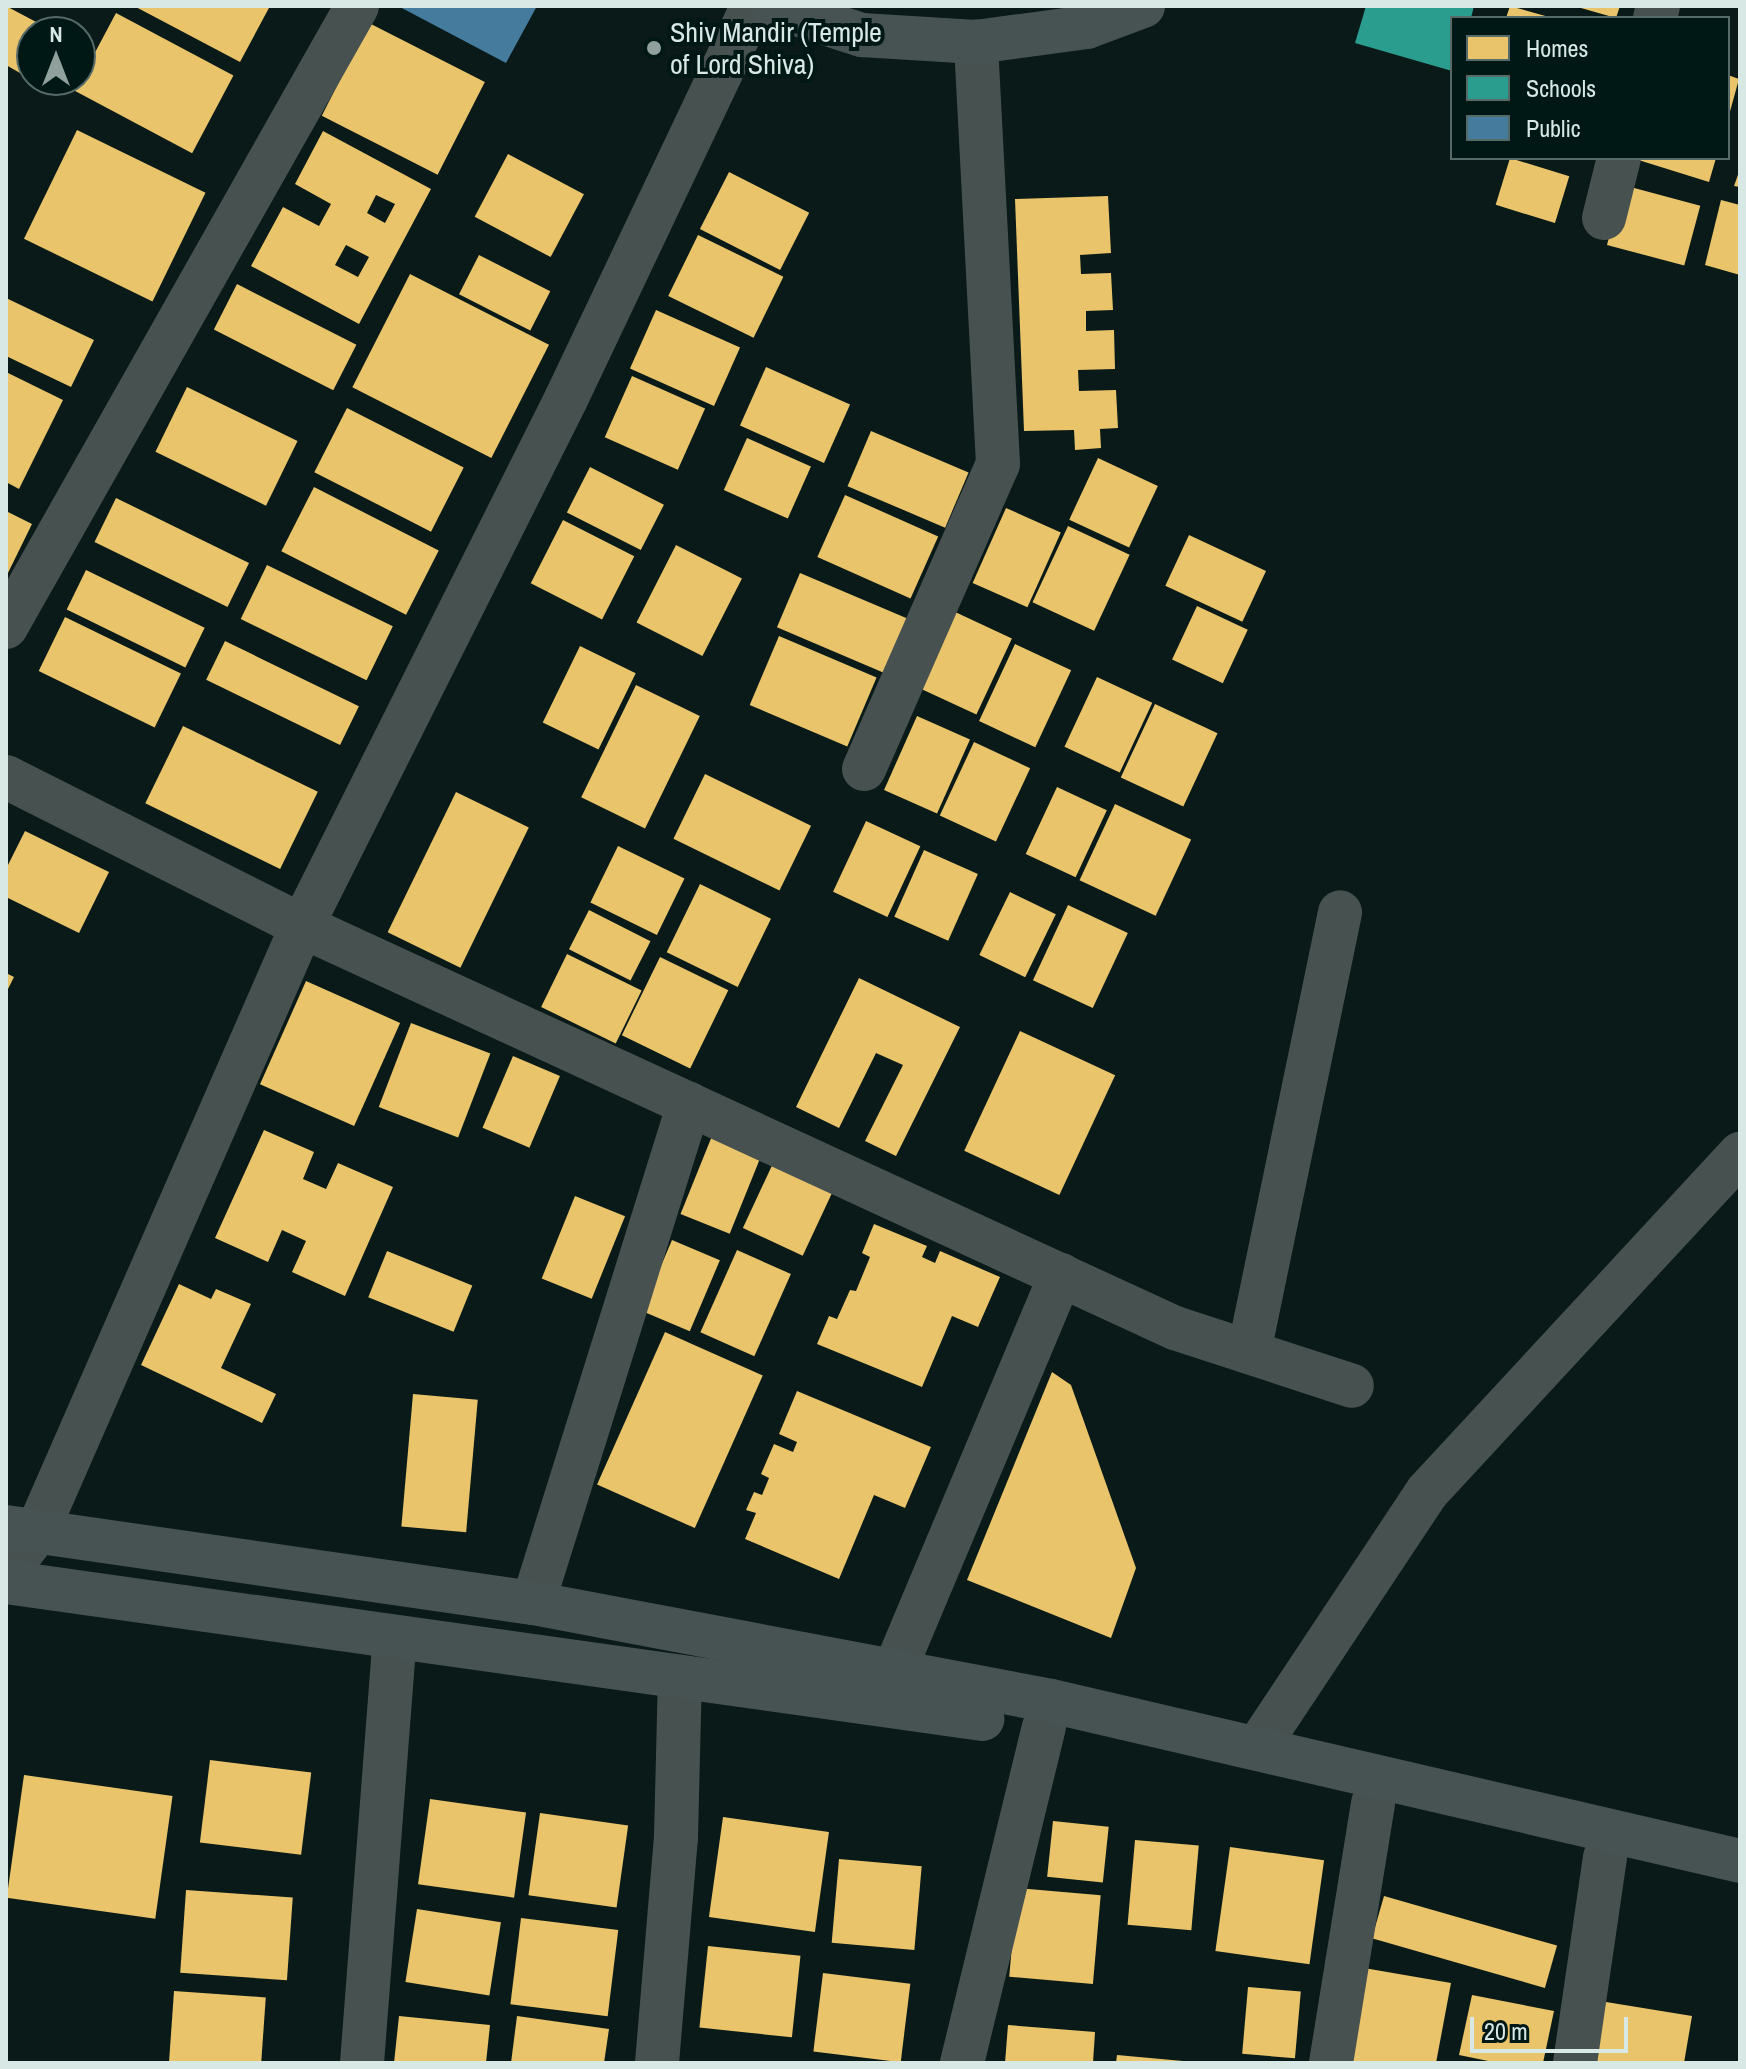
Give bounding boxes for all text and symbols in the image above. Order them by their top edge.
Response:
place label: Shiv Mandir (Temple of Lord Shiva) [670,15,882,81]
north arrow [16,16,96,96]
legend [1450,16,1730,160]
text: N [49,19,63,49]
text: Homes [1526,32,1588,64]
marker: Shiv Mandir (Temple of Lord Shiva) [645,39,663,57]
text: Schools [1526,72,1596,104]
text: Public [1526,112,1581,144]
scale bar [1474,2001,1632,2051]
text: 20 m [1484,2015,1528,2047]

